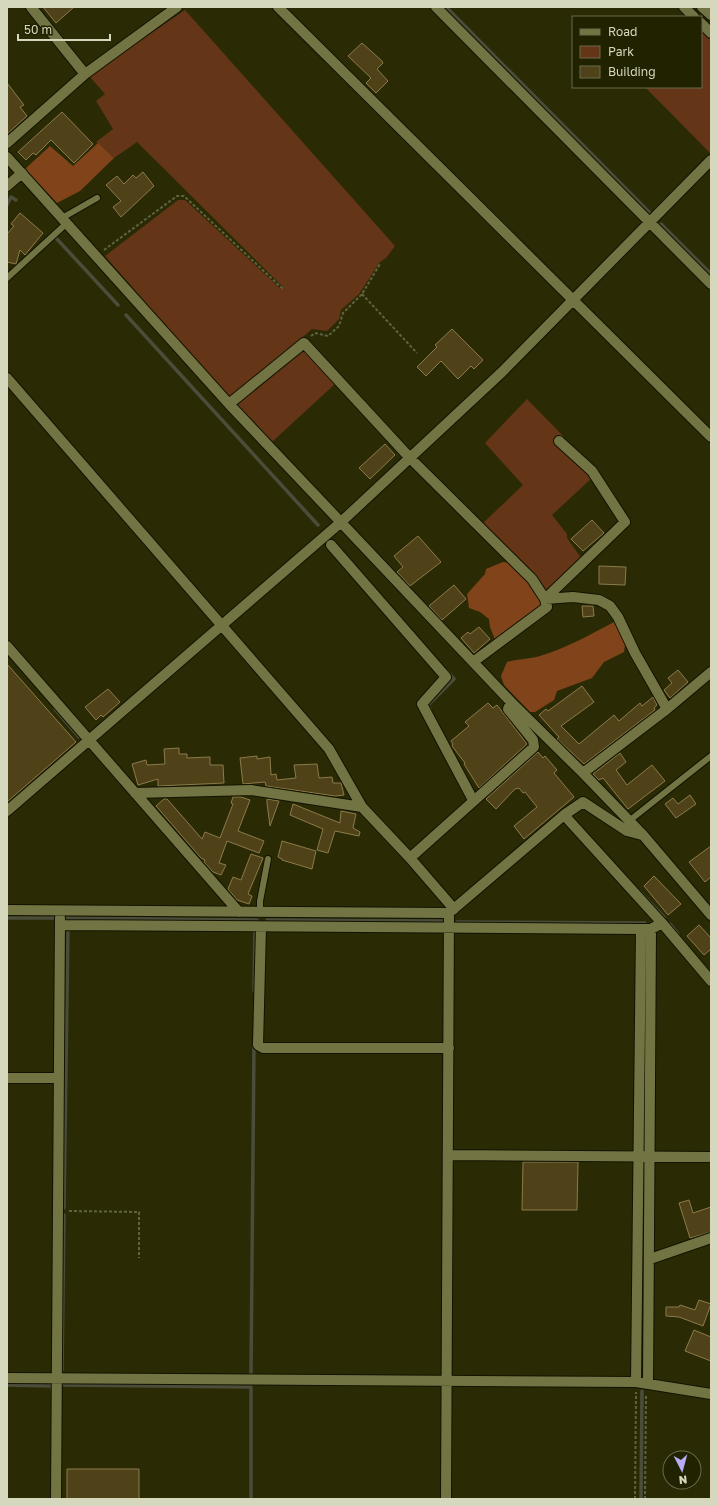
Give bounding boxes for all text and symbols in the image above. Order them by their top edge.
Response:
scale bar [18,16,110,42]
legend [572,16,702,88]
text: 50 m [24,22,52,37]
text: Road [608,24,637,39]
text: Park [608,44,634,59]
text: Building [608,64,656,79]
north arrow [662,1450,702,1490]
text: N [678,1474,688,1487]

